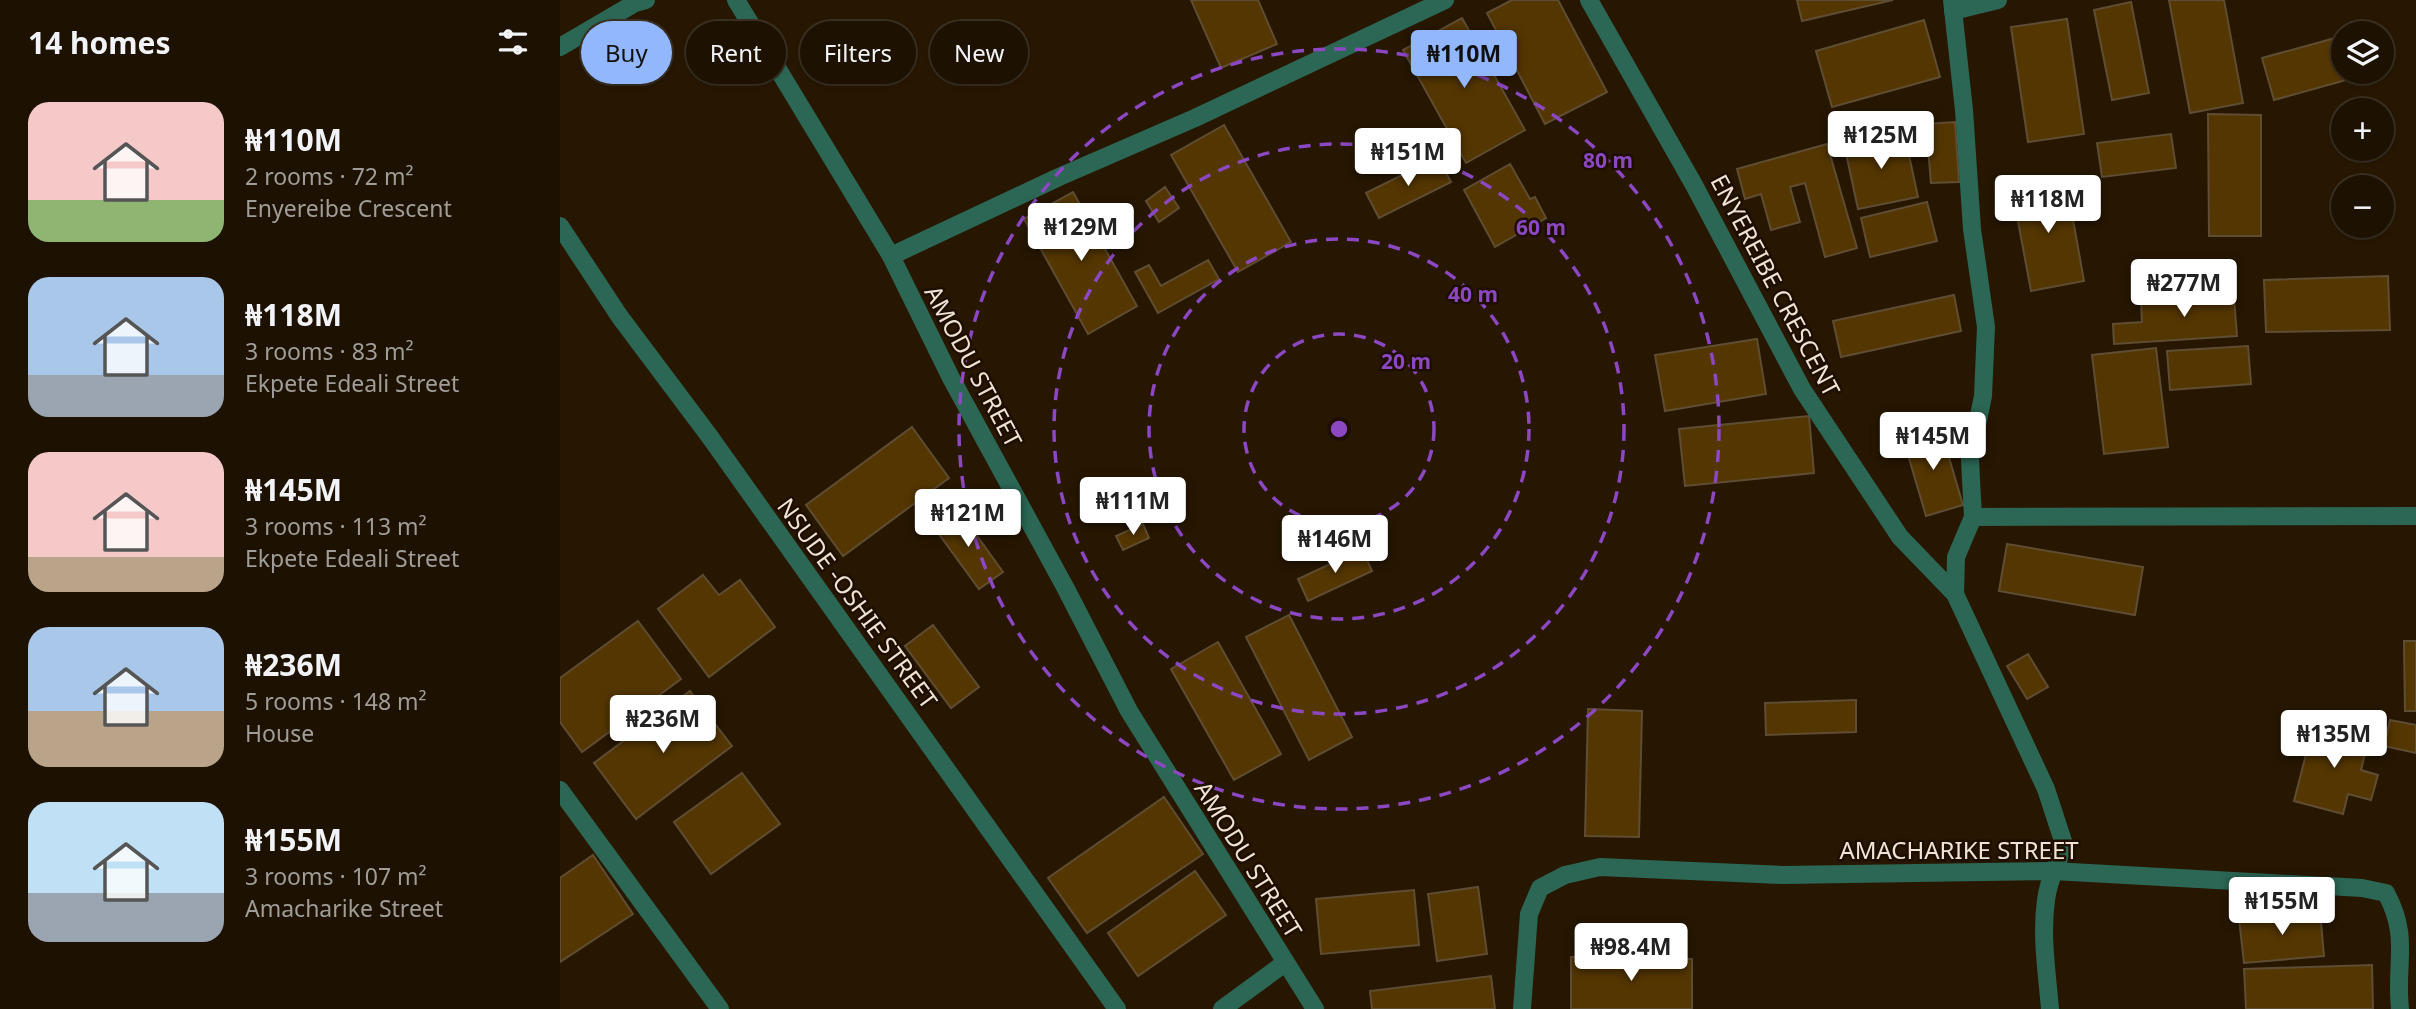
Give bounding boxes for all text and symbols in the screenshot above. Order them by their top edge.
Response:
chip: Buy [581,21,672,84]
chip: Rent [686,21,786,84]
chip: Filters [800,21,916,84]
chip: New [930,21,1028,84]
map controls [2331,21,2394,238]
button: layers [2331,21,2394,84]
text: 14 homes [28,22,171,63]
icon: filters [494,23,532,61]
pin: ₦110M [1415,31,1513,90]
text: ₦110M [1427,37,1501,69]
button: + [2331,98,2394,161]
pin: ₦125M [1832,111,1930,171]
text: ₦125M [1844,118,1918,150]
text: ₦110M [245,119,342,160]
pin: ₦151M [1359,128,1457,188]
icon: home [84,130,168,214]
text: ₦151M [1371,135,1445,167]
text: 80 m [1583,146,1633,174]
text: 2 rooms · 72 m² [245,160,414,192]
street label: ENYEREIBE CRESCENT [1703,168,1849,402]
button: − [2331,175,2394,238]
pin: ₦118M [1999,176,2097,235]
text: ₦118M [2011,182,2085,214]
text: Enyereibe Crescent [245,192,452,224]
pin: ₦129M [1032,204,1130,263]
text: ₦129M [1044,210,1118,242]
text: 60 m [1516,213,1566,241]
pin: ₦277M [2135,260,2233,319]
text: ₦277M [2147,266,2221,298]
street label: AMODU STREET [917,279,1031,453]
text: 40 m [1448,280,1498,308]
text: ₦118M [245,294,342,335]
icon: home [84,305,168,389]
text: 3 rooms · 83 m² [245,335,414,367]
text: 20 m [1381,347,1431,375]
text: Ekpete Edeali Street [245,367,459,399]
pin: ₦145M [1884,412,1982,472]
centre of rings [1327,417,1351,441]
text: ₦145M [1896,419,1970,451]
text: ₦145M [245,469,342,510]
pin: ₦111M [1084,477,1182,537]
icon: home [84,480,168,564]
text: ₦111M [1096,484,1170,516]
pin: ₦121M [919,490,1017,549]
street label: NSUDE -OSHIE STREET [770,491,946,715]
text: ₦121M [931,496,1005,528]
text: 3 rooms · 113 m² [245,510,427,542]
pin: ₦146M [1286,516,1384,575]
text: ₦146M [1298,522,1372,554]
text: Ekpete Edeali Street [245,542,459,574]
text: ₦236M [245,644,342,685]
icon: home [84,655,168,739]
text: 5 rooms · 148 m² [245,685,427,717]
pin: ₦236M [614,696,712,755]
text: ₦236M [626,702,700,734]
pin: ₦135M [2285,710,2383,770]
text: House [245,717,314,749]
text: ₦135M [2297,717,2371,749]
street label: AMODU STREET [1188,775,1311,944]
text: ₦155M [245,819,342,860]
icon: home [84,830,168,914]
street label: AMACHARIKE STREET [1839,833,2079,866]
text: 3 rooms · 107 m² [245,860,427,892]
pin: ₦155M [2233,878,2331,937]
text: ₦155M [2245,884,2319,916]
text: Amacharike Street [245,892,443,924]
pin: ₦98.4M [1574,923,1688,983]
text: ₦98.4M [1591,930,1671,962]

